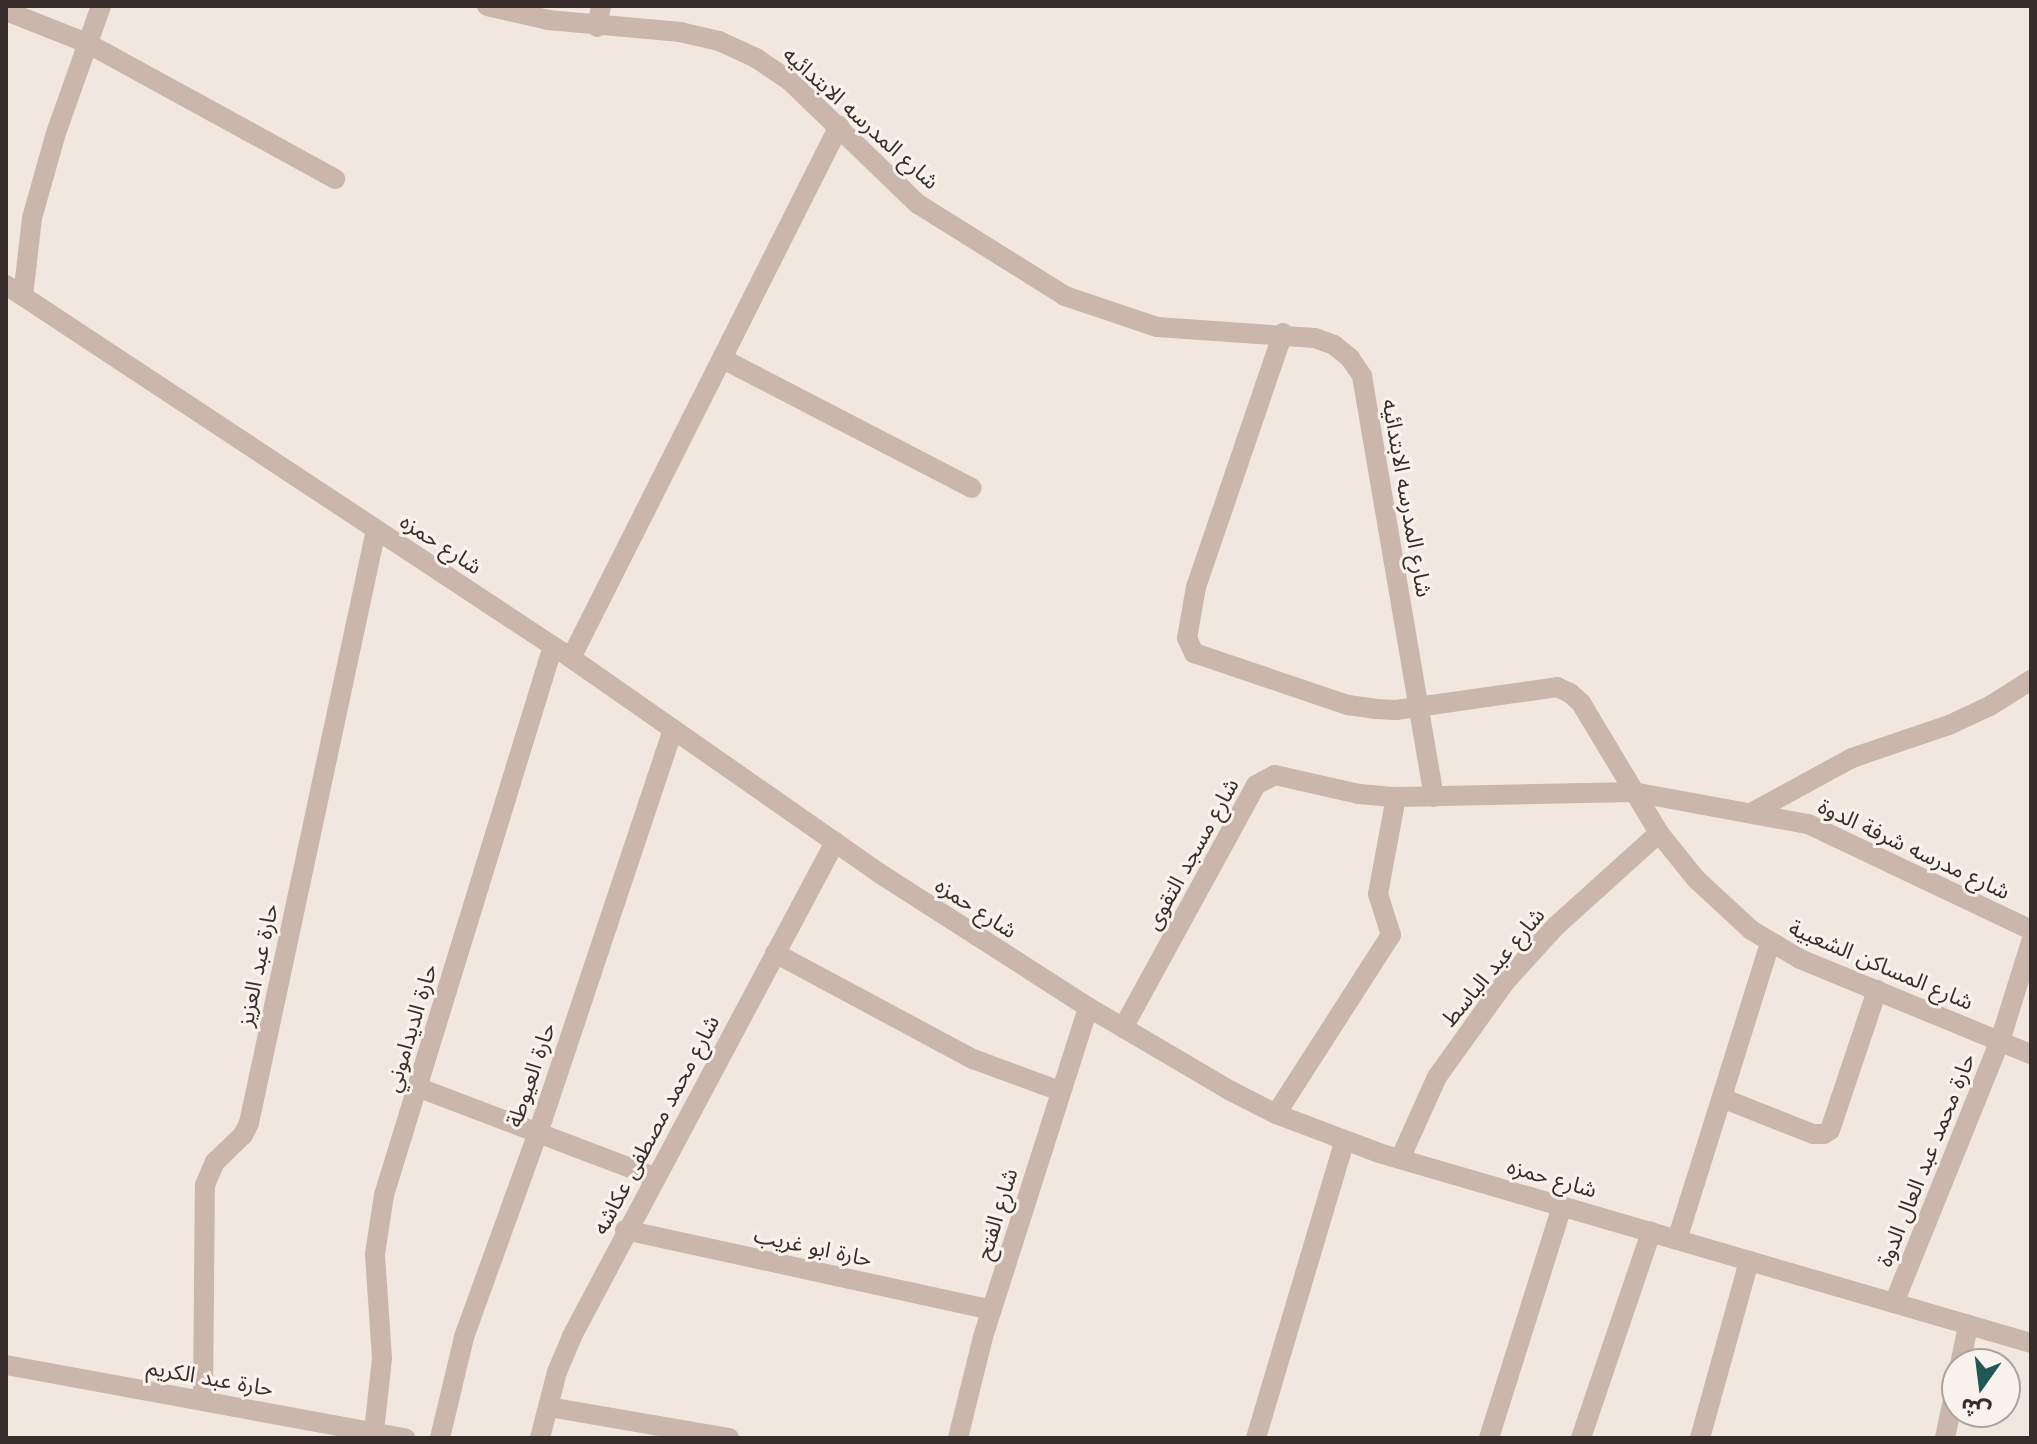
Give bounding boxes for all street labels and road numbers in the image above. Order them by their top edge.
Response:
street label: شارع المدرسه الابتدائيه [778,41,944,195]
street label: شارع المدرسه الابتدائيه [1377,397,1437,599]
street label: شارع حمزه [395,508,487,580]
street label: شارع مسجد التقوى [1139,774,1245,934]
street label: شارع مدرسه شرفة الدوة [1814,793,2014,905]
street label: شارع حمزه [930,872,1022,944]
street label: حارة عبد العزيز [232,901,284,1029]
street label: شارع عبد الباسط [1436,902,1550,1032]
street label: شارع المساكن الشعبية [1785,914,1977,1016]
street label: حارة الديداموني [379,961,443,1095]
street label: شارع محمد مصطفى عكاشه [587,1011,725,1239]
street label: حارة العيوطة [501,1019,561,1131]
street label: حارة محمد عبد العال الدوة [1871,1050,1981,1270]
street label: شارع حمزه [1504,1153,1600,1203]
street label: شارع الفتح [971,1165,1023,1263]
street label: حارة ابو غريب [752,1222,874,1272]
street label: حارة عبد الكريم [145,1354,275,1402]

